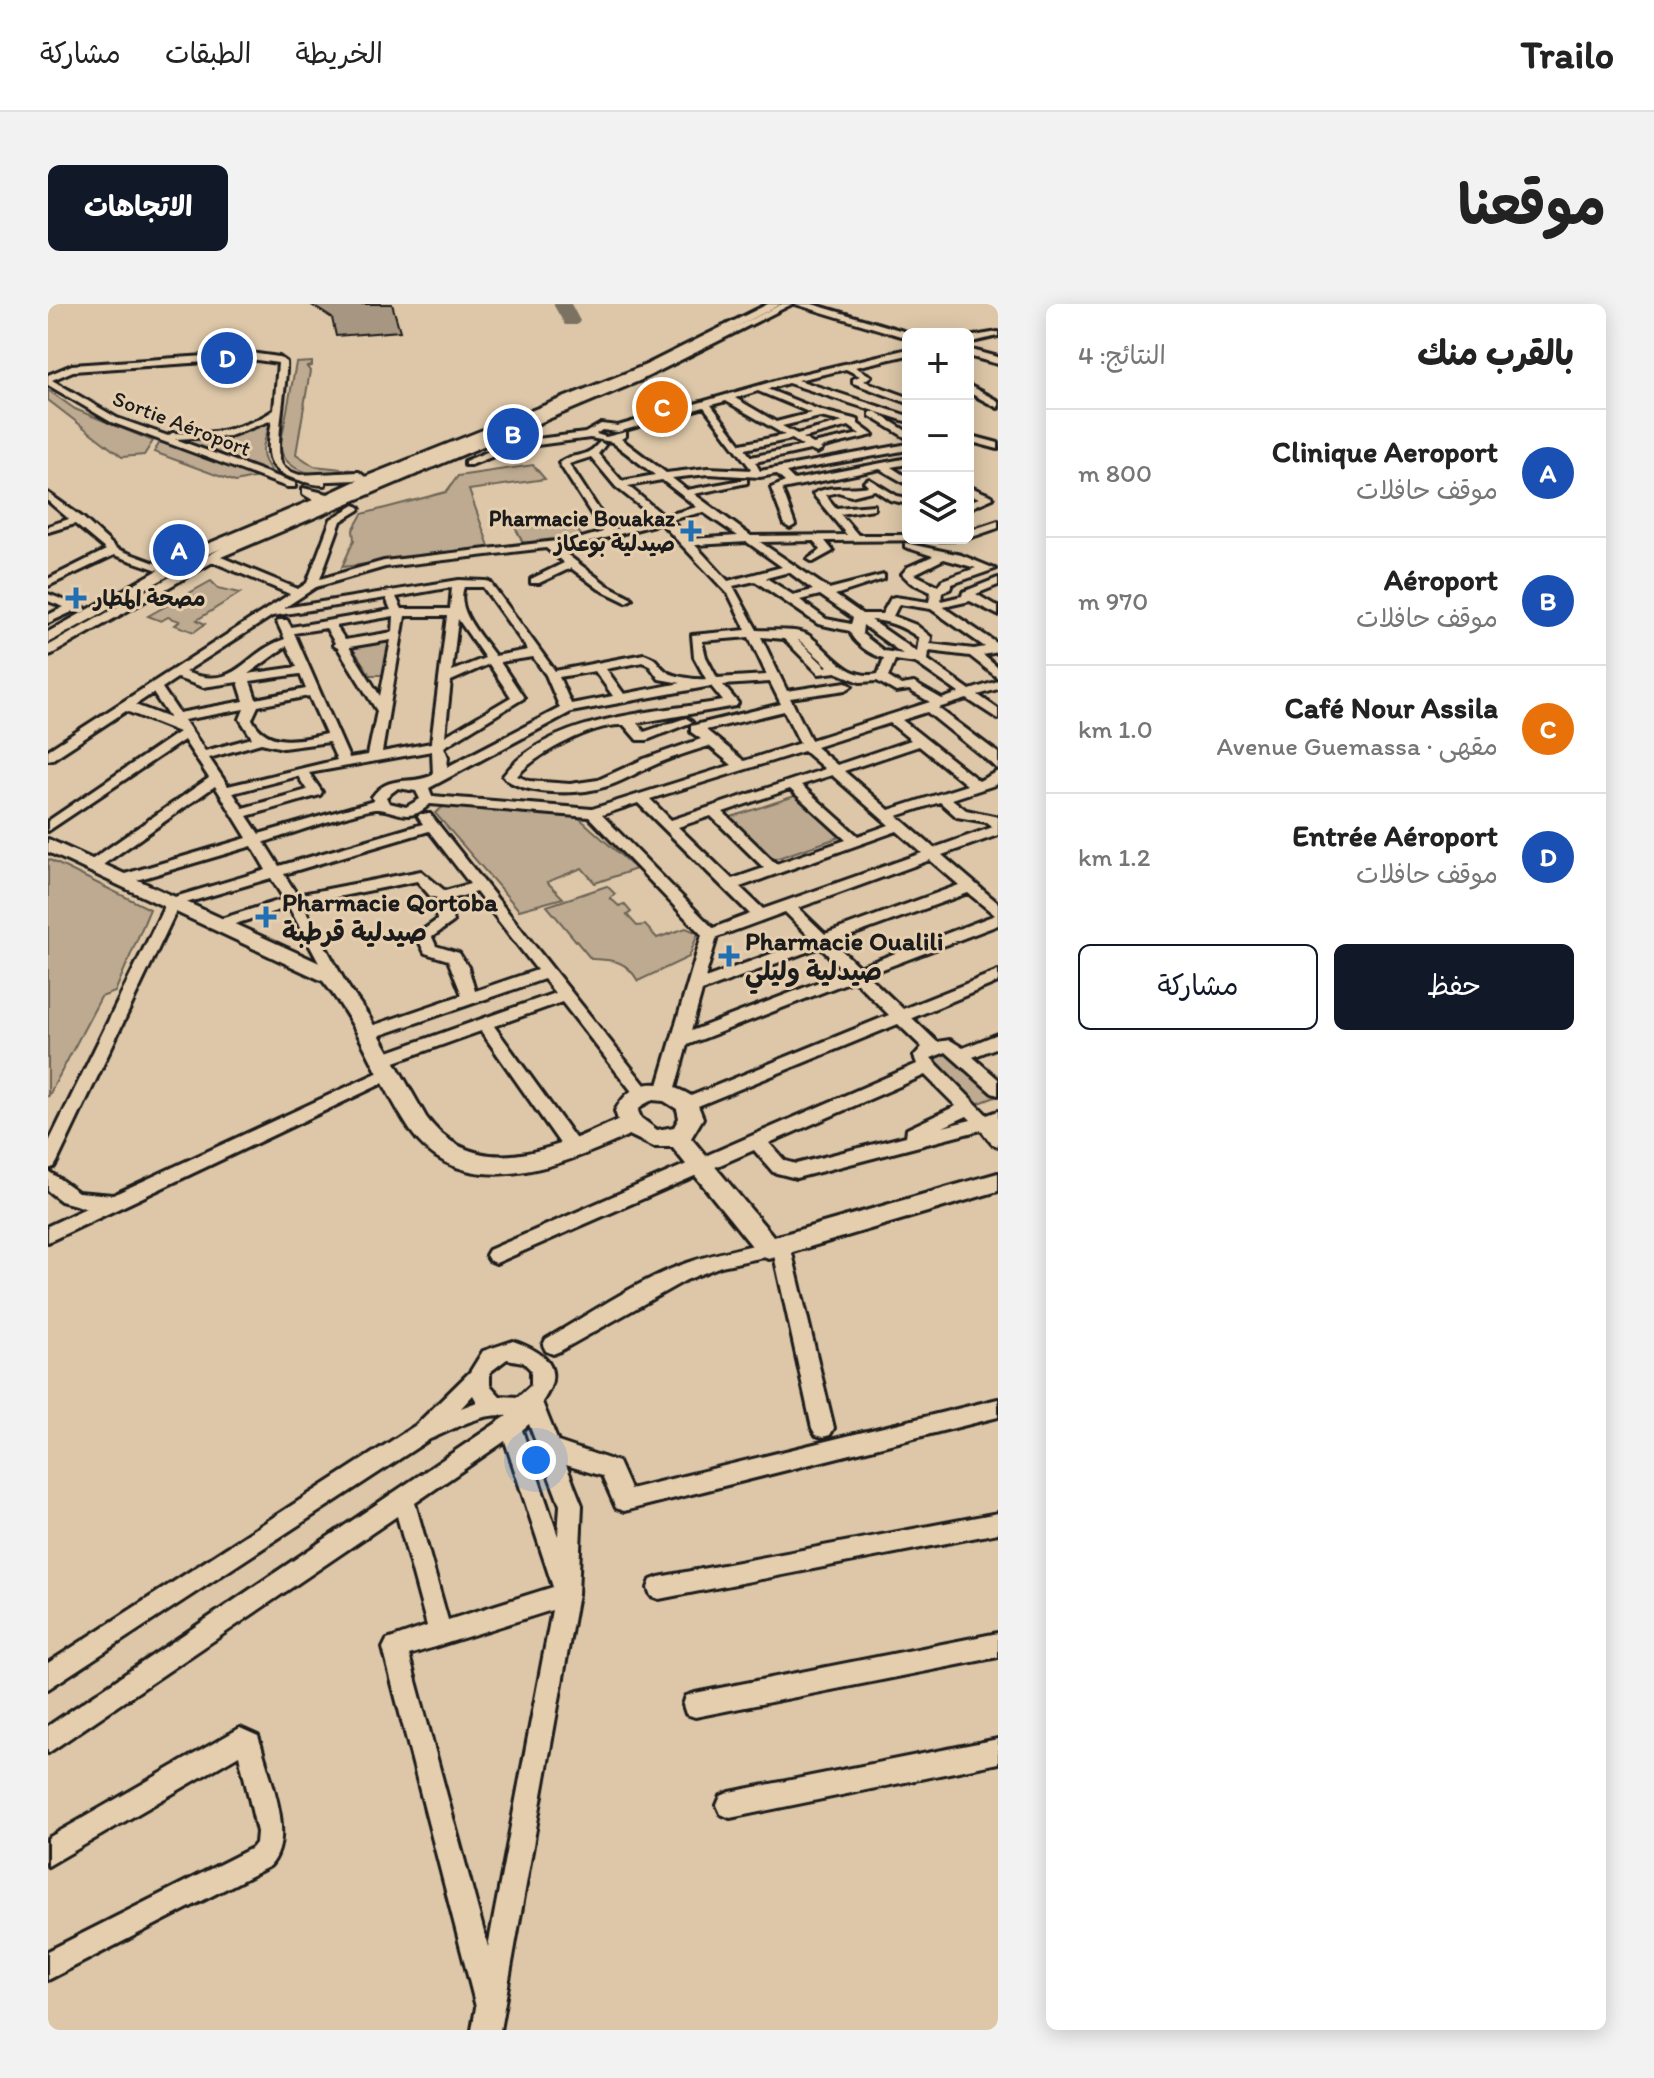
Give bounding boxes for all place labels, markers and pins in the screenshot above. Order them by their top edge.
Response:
pin: D [201,328,253,388]
pin: C [636,377,688,437]
pin: B [487,404,539,464]
place label: Pharmacie Bouakaz صيدلية بوعكاز [489,505,676,558]
pin: A [153,520,205,580]
marker: Pharmacie Bouakaz صيدلية بوعكاز [682,522,700,540]
place label: مصحة المطار [92,585,206,612]
marker: مصحة المطار [65,587,87,609]
place label: Pharmacie Qortoba صيدلية قرطبة [282,886,498,948]
marker: Pharmacie Qortoba صيدلية قرطبة [257,908,275,926]
place label: Pharmacie Oualili صيدلية وليلي [745,925,943,995]
marker: Pharmacie Oualili صيدلية وليلي [720,947,738,965]

